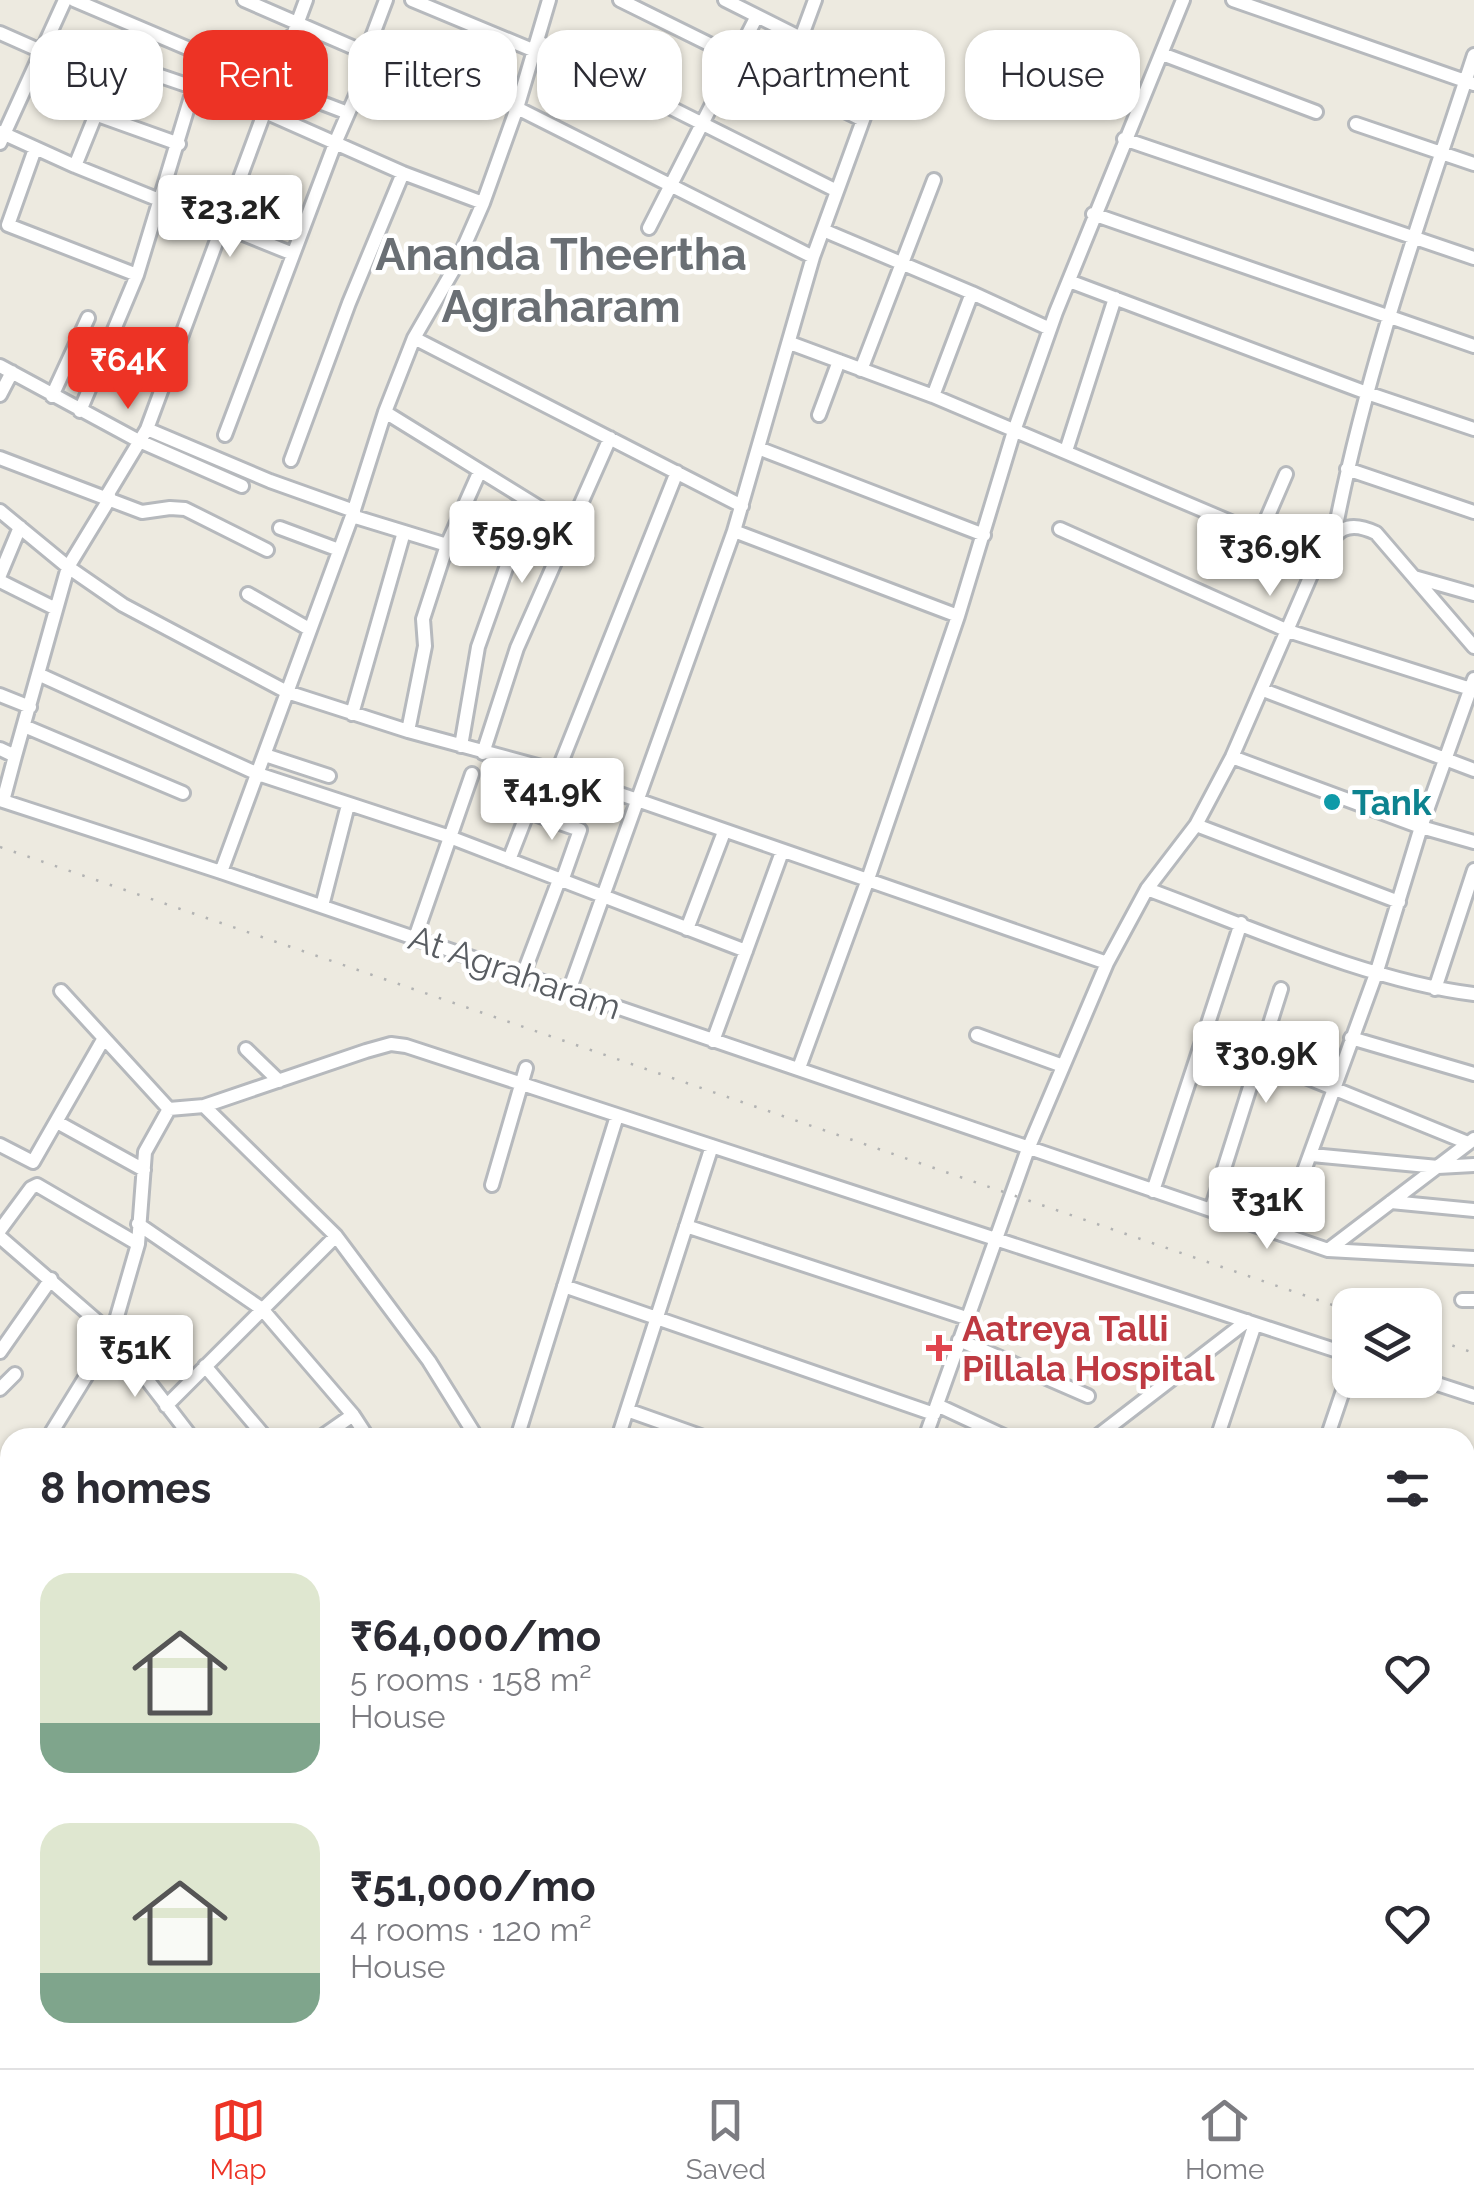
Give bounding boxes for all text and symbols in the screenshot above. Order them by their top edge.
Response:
chip: Buy [30,30,163,120]
chip: Rent [183,30,328,120]
chip: Filters [348,30,517,120]
chip: New [537,30,682,120]
chip: Apartment [702,30,945,120]
chip: House [965,30,1140,120]
pin: ₹23.2K [149,175,311,260]
text: ₹23.2K [180,189,280,226]
district label: Ananda Theertha Agraharam [375,228,747,333]
pin: ₹64K [69,327,187,412]
text: ₹64K [90,341,166,378]
pin: ₹59.9K [441,501,603,586]
pin: ₹36.9K [1189,514,1351,599]
text: ₹59.9K [471,515,573,552]
text: ₹36.9K [1219,528,1321,565]
pin: ₹41.9K [471,758,633,843]
text: ₹41.9K [503,772,601,809]
place label: Tank [1352,782,1432,823]
marker: Tank [1321,791,1343,813]
street label: At Agraharam [404,917,626,1027]
pin: ₹30.9K [1185,1021,1347,1106]
text: ₹30.9K [1215,1035,1317,1072]
pin: ₹31K [1208,1167,1326,1252]
text: ₹31K [1231,1181,1303,1218]
map controls [1332,1288,1442,1398]
button: layers [1332,1288,1442,1398]
place label: Aatreya Talli Pillala Hospital [962,1308,1216,1389]
pin: ₹51K [76,1315,194,1400]
text: ₹51K [99,1329,171,1366]
marker: Aatreya Talli Pillala Hospital [926,1335,952,1361]
icon: filters [1380,1461,1435,1516]
text: 8 homes [40,1464,211,1513]
text: ₹64,000/mo [350,1612,601,1661]
icon: home [120,1613,240,1733]
icon: heart [1380,1646,1435,1701]
text: 5 rooms · 158 m² [350,1661,592,1698]
text: House [350,1698,446,1735]
text: ₹51,000/mo [350,1862,596,1911]
icon: home [120,1863,240,1983]
icon: heart [1380,1896,1435,1951]
text: 4 rooms · 120 m² [350,1911,592,1948]
text: House [350,1948,446,1985]
tab: Map [210,2093,267,2186]
tab: Saved [686,2093,766,2186]
tab: Home [1185,2093,1264,2186]

